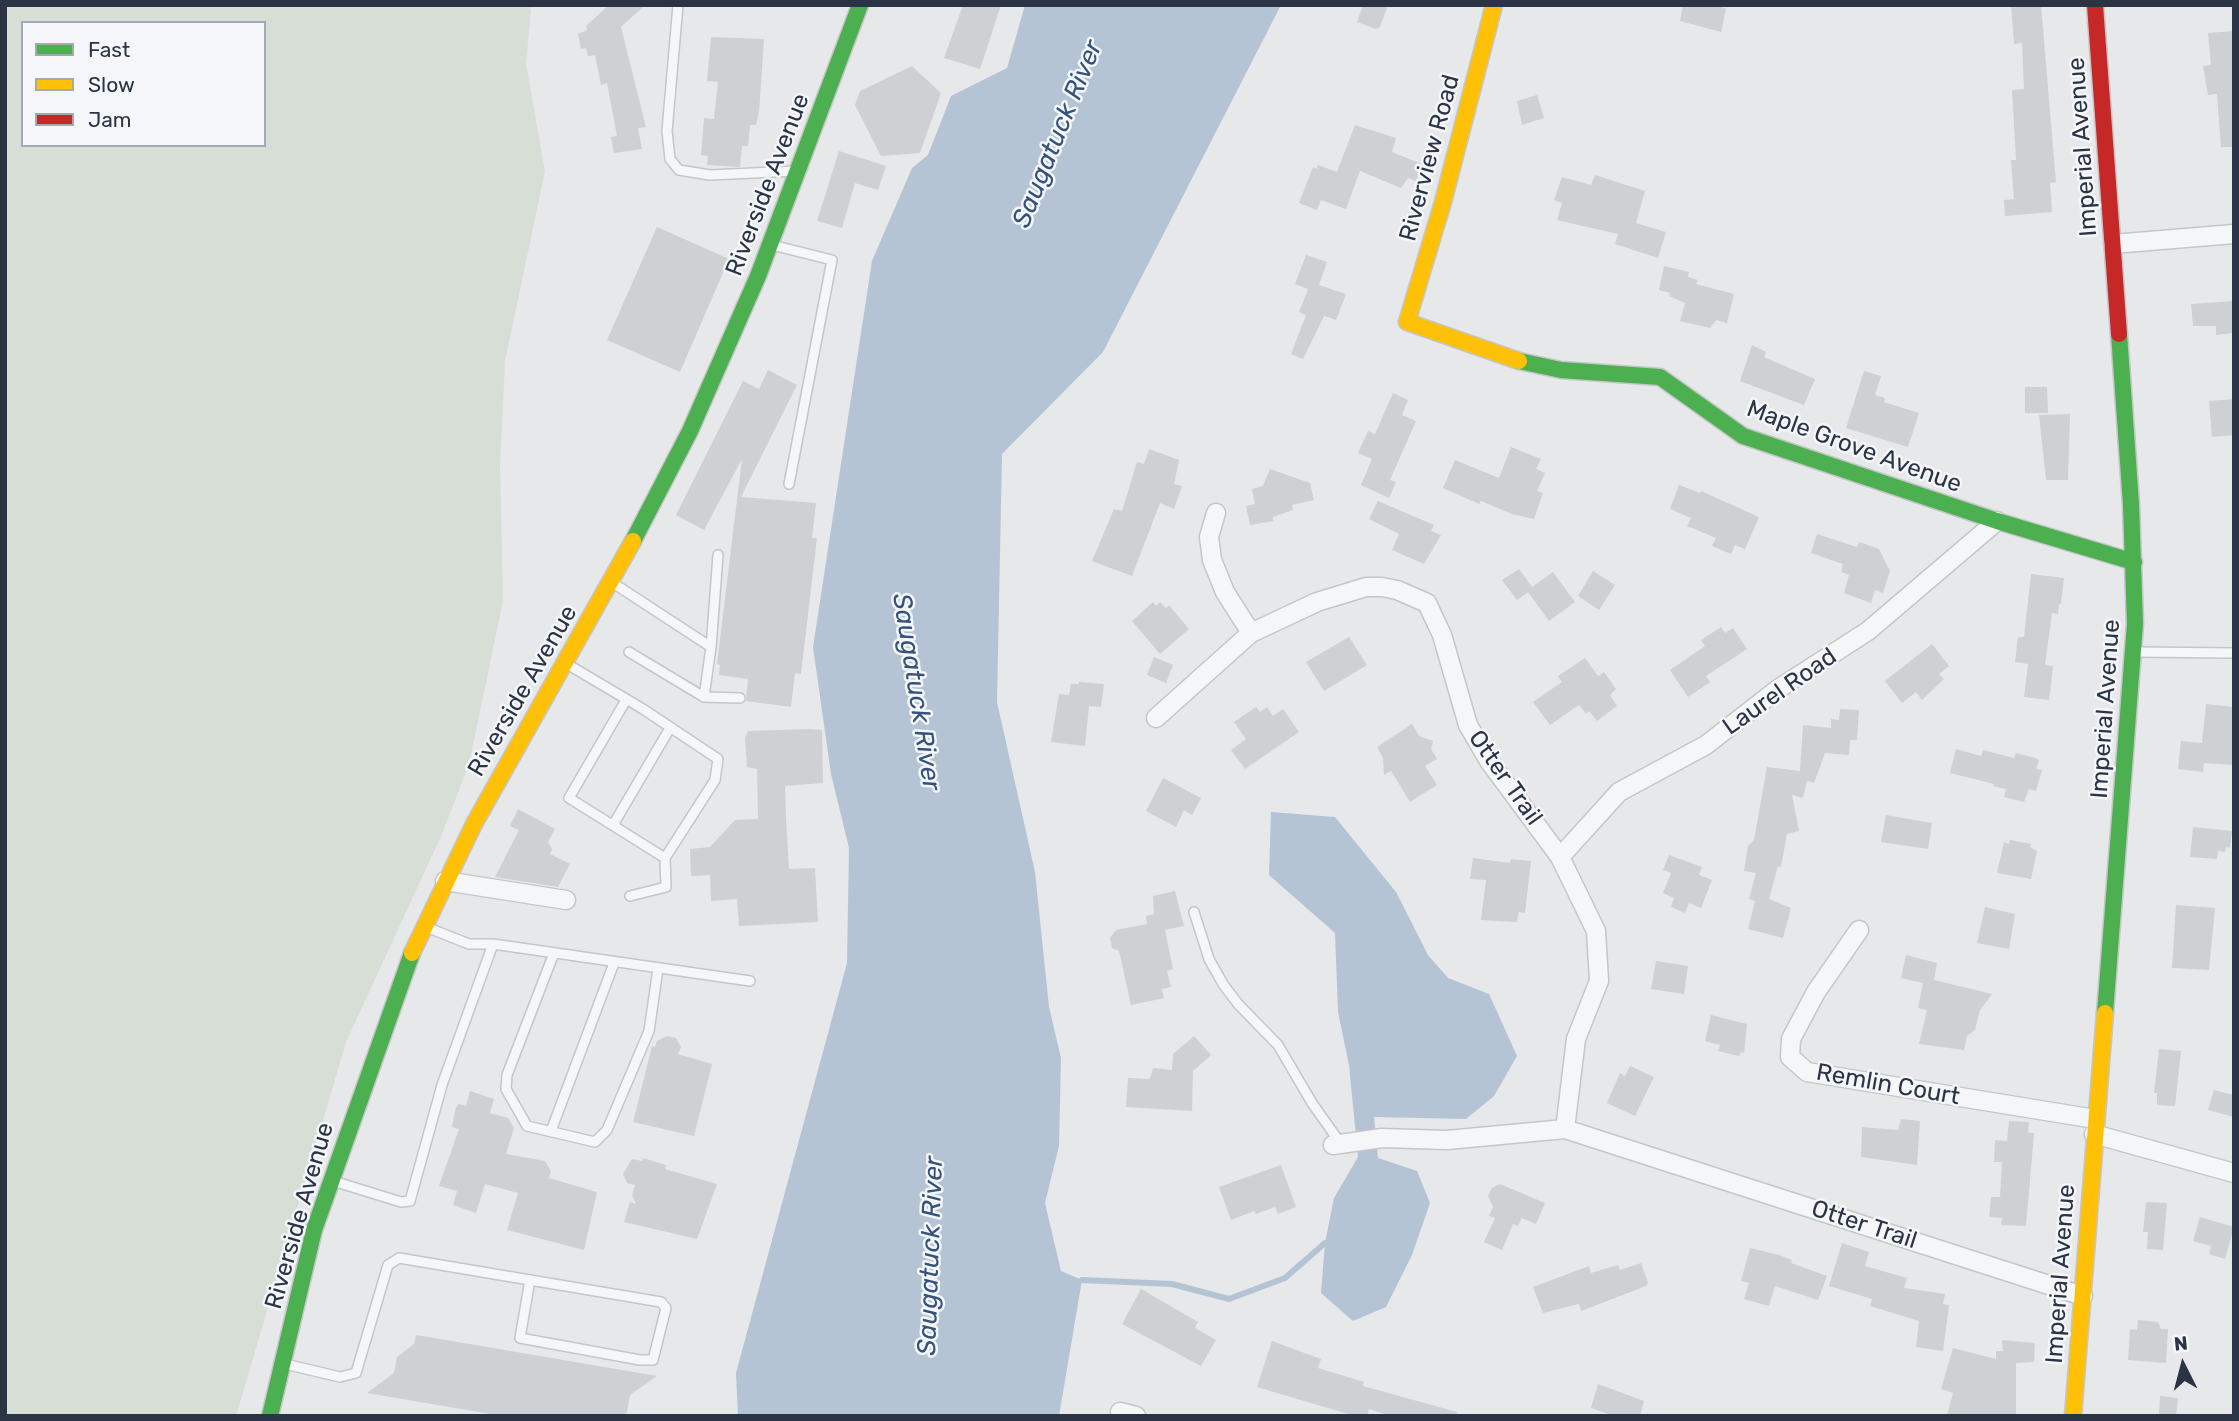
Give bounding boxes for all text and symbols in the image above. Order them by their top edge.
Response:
legend [21,21,266,147]
water label: Saugatuck River [1006,36,1110,232]
text: Fast [88,37,130,62]
street label: Imperial Avenue [2062,56,2104,238]
text: Slow [88,72,135,97]
street label: Riverview Road [1394,72,1466,244]
street label: Riverside Avenue [720,90,816,280]
text: Jam [88,107,132,132]
street label: Maple Grove Avenue [1743,395,1965,499]
water label: Saugatuck River [885,591,947,793]
street label: Riverside Avenue [462,600,584,782]
street label: Imperial Avenue [2085,618,2127,800]
street label: Laurel Road [1718,642,1842,742]
street label: Otter Trail [1462,725,1548,831]
street label: Remlin Court [1814,1058,1962,1112]
street label: Riverside Avenue [260,1119,340,1313]
water label: Saugatuck River [912,1156,950,1356]
street label: Imperial Avenue [2040,1183,2082,1365]
street label: Otter Trail [1808,1194,1920,1256]
north arrow [2148,1330,2218,1400]
text: N [2173,1331,2189,1356]

